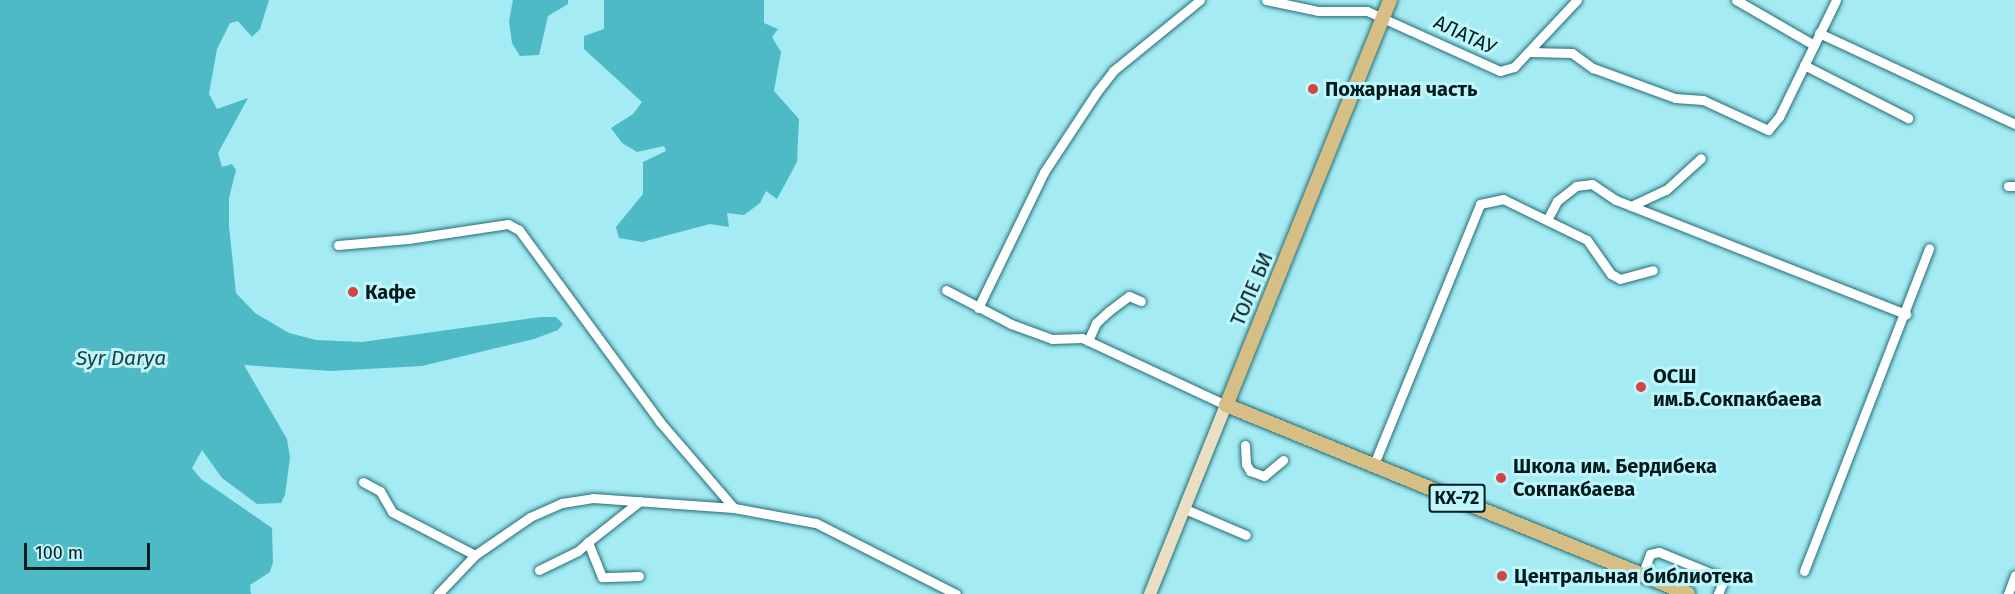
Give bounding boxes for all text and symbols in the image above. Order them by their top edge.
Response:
street label: АЛАТАУ [1430,10,1500,60]
place label: Пожарная часть [1325,77,1477,101]
marker: Пожарная часть [1306,82,1320,96]
street label: ТОЛЕ БИ [1226,249,1278,329]
place label: Кафе [365,280,416,304]
marker: Кафе [346,285,360,299]
water label: Syr Darya [76,345,166,371]
place label: ОСШ им.Б.Сокпакбаева [1653,364,1822,411]
marker: ОСШ им.Б.Сокпакбаева [1634,380,1648,394]
place label: Школа им. Бердибека Сокпакбаева [1513,454,1717,501]
marker: Школа им. Бердибека Сокпакбаева [1494,471,1508,485]
road number: КХ-72 [1428,483,1486,513]
scale bar [27,531,153,569]
text: 100 m [35,542,83,564]
place label: Центральная библиотека [1514,564,1754,588]
marker: Центральная библиотека [1495,569,1509,583]

